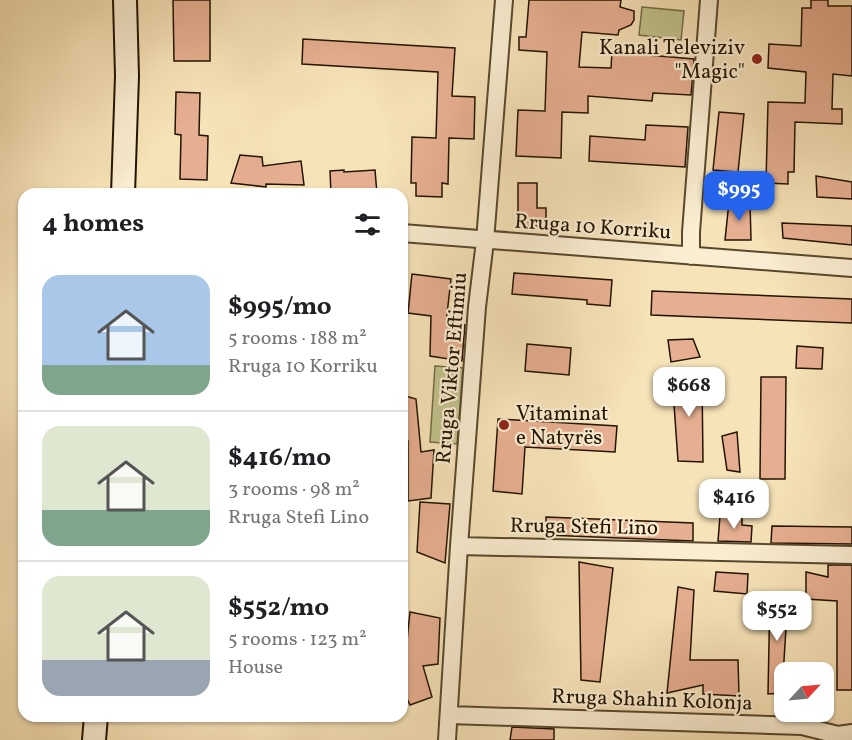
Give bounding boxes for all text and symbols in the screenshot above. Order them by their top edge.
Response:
place label: Kanali Televiziv "Magic" [599,34,745,87]
marker: Kanali Televiziv "Magic" [750,52,764,66]
pin: $995 [703,171,775,222]
text: $995 [718,176,760,204]
text: 4 homes [42,206,144,242]
icon: filters [351,208,384,241]
street label: Rruga 10 Korriku [513,208,672,247]
street label: Rruga Viktor Eftimiu [430,271,475,465]
text: $995/mo [228,289,332,325]
icon: home [90,299,162,371]
text: 5 rooms · 188 m² [228,325,367,353]
text: Rruga 10 Korriku [228,353,378,381]
pin: $668 [653,367,725,418]
text: $668 [667,372,711,400]
place label: Vitaminat e Natyrës [516,400,608,453]
marker: Vitaminat e Natyrës [497,418,511,432]
text: $416/mo [228,440,331,476]
icon: home [90,450,162,522]
text: 3 rooms · 98 m² [228,476,360,504]
pin: $416 [698,479,770,530]
text: $416 [713,484,755,512]
text: Rruga Stefi Lino [228,504,369,532]
street label: Rruga Stefi Lino [510,512,658,543]
text: $552/mo [228,590,329,626]
pin: $552 [741,591,813,642]
text: $552 [757,596,797,624]
icon: home [90,600,162,672]
text: 5 rooms · 123 m² [228,626,367,654]
text: House [228,654,283,682]
north arrow [774,662,834,722]
map controls [774,662,834,722]
street label: Rruga Shahin Kolonja [551,682,753,719]

